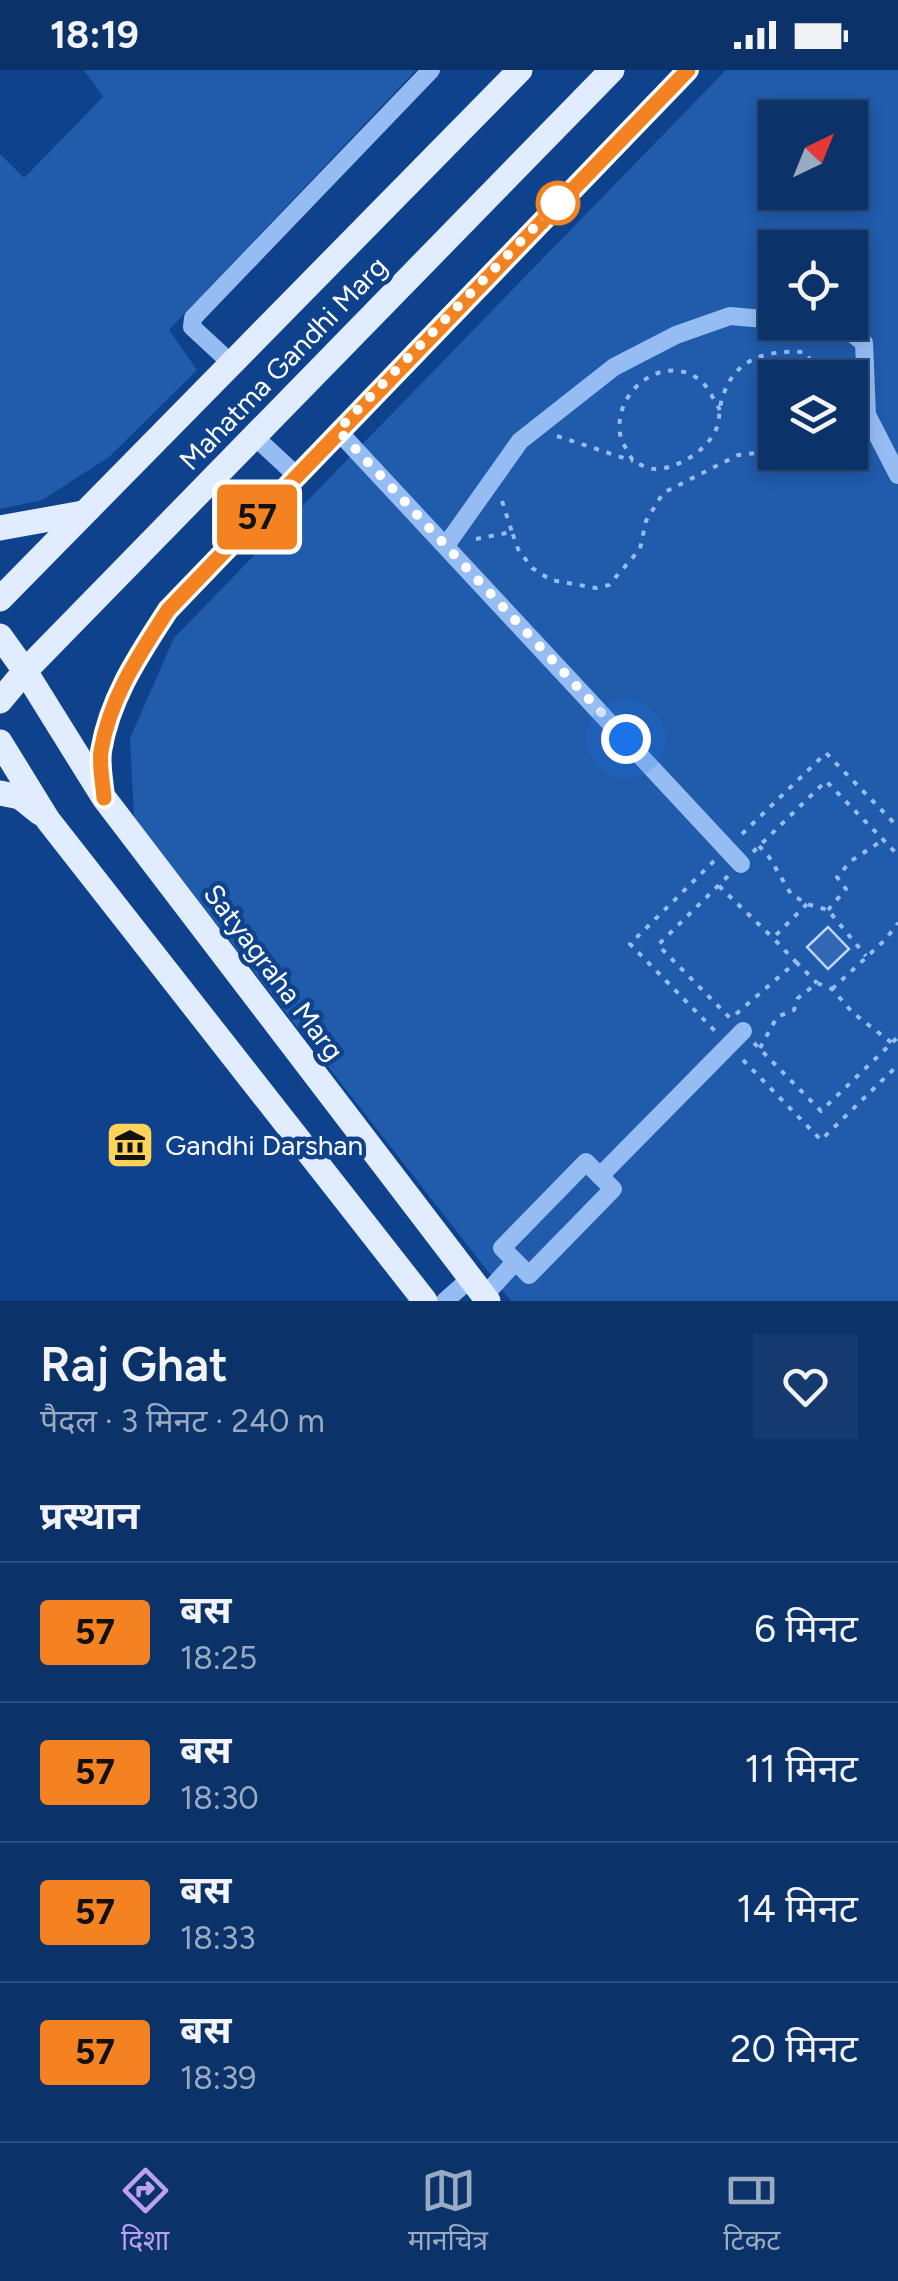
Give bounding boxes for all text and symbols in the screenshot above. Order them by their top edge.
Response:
text: 18:19 [50,12,139,58]
north arrow [758,100,868,210]
map controls [758,100,868,470]
unlabelled marker [537,182,579,224]
button: locate [758,230,868,340]
street label: Mahatma Gandhi Marg [172,249,394,477]
button: layers [758,360,868,470]
line badge: 57 [212,484,302,550]
text: 57 [237,496,277,538]
your location [601,714,651,764]
street label: Satyagraha Marg [197,877,351,1067]
museum icon: Gandhi Darshan [104,1119,156,1171]
place label: Gandhi Darshan [165,1128,363,1162]
button: heart [753,1334,858,1439]
text: Raj Ghat [40,1335,228,1393]
text: पैदल · 3 मिनट · 240 m [40,1402,325,1440]
text: प्रस्थान [40,1493,140,1539]
text: बस [180,1587,232,1633]
text: 6 मिनट [754,1606,858,1652]
text: 57 [75,1611,115,1653]
text: 18:25 [180,1639,257,1677]
text: बस [180,1727,232,1773]
text: 11 मिनट [744,1746,858,1792]
text: 57 [75,1751,115,1793]
text: 18:30 [180,1779,259,1817]
text: बस [180,1867,232,1913]
text: 14 मिनट [737,1886,858,1932]
text: 57 [75,1891,115,1933]
text: 18:33 [180,1919,256,1957]
text: बस [180,2007,232,2053]
text: 20 मिनट [730,2026,858,2072]
text: 57 [75,2031,115,2073]
text: 18:39 [180,2059,256,2097]
tab: दिशा [118,2163,173,2261]
tab: मानचित्र [408,2163,488,2261]
tab: टिकट [723,2163,780,2261]

